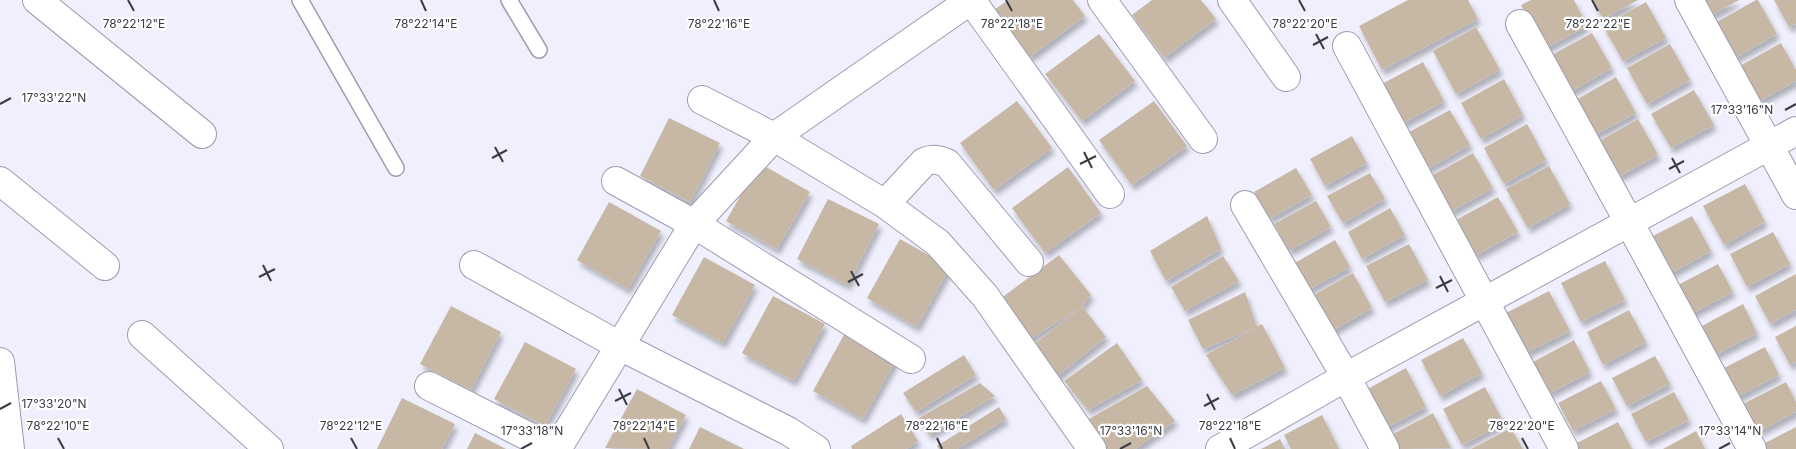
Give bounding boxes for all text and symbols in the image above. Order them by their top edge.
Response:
text: 78°22'12"E [103,16,165,31]
text: 78°22'14"E [394,16,458,31]
text: 78°22'16"E [688,16,750,31]
text: 78°22'18"E [981,16,1043,31]
text: 78°22'20"E [1272,16,1338,31]
text: 78°22'22"E [1565,16,1631,31]
text: 17°33'22"N [22,90,86,105]
text: 17°33'16"N [1711,102,1773,117]
text: 17°33'20"N [21,396,87,411]
text: 78°22'10"E [27,418,89,433]
text: 78°22'12"E [320,418,382,433]
text: 78°22'14"E [612,418,676,433]
text: 78°22'16"E [906,418,968,433]
text: 78°22'18"E [1199,418,1261,433]
text: 78°22'20"E [1489,418,1555,433]
text: 17°33'18"N [501,423,563,438]
text: 17°33'16"N [1100,423,1162,438]
text: 17°33'14"N [1699,423,1761,438]

